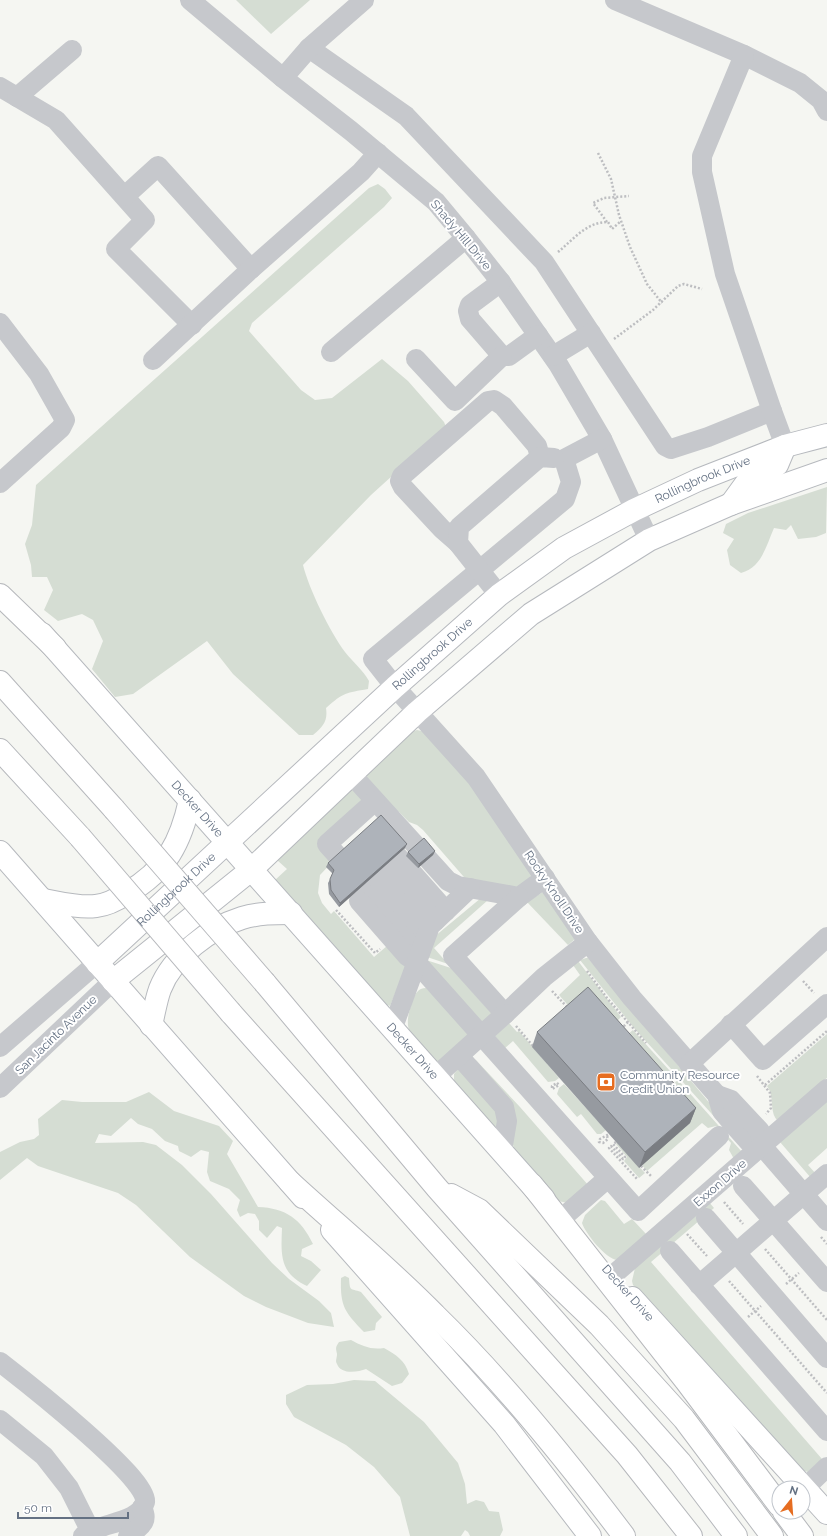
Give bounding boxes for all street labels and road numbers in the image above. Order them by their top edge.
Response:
street label: Shady Hill Drive [428,197,494,273]
street label: Rollingbrook Drive [653,453,752,506]
street label: Rollingbrook Drive [389,615,475,693]
street label: Decker Drive [169,778,226,840]
street label: Rocky Knoll Drive [521,848,587,936]
street label: Rollingbrook Drive [134,850,218,929]
street label: San Jacinto Avenue [12,993,100,1077]
street label: Decker Drive [384,1020,441,1082]
street label: Exxon Drive [691,1156,749,1210]
street label: Decker Drive [599,1262,657,1324]

